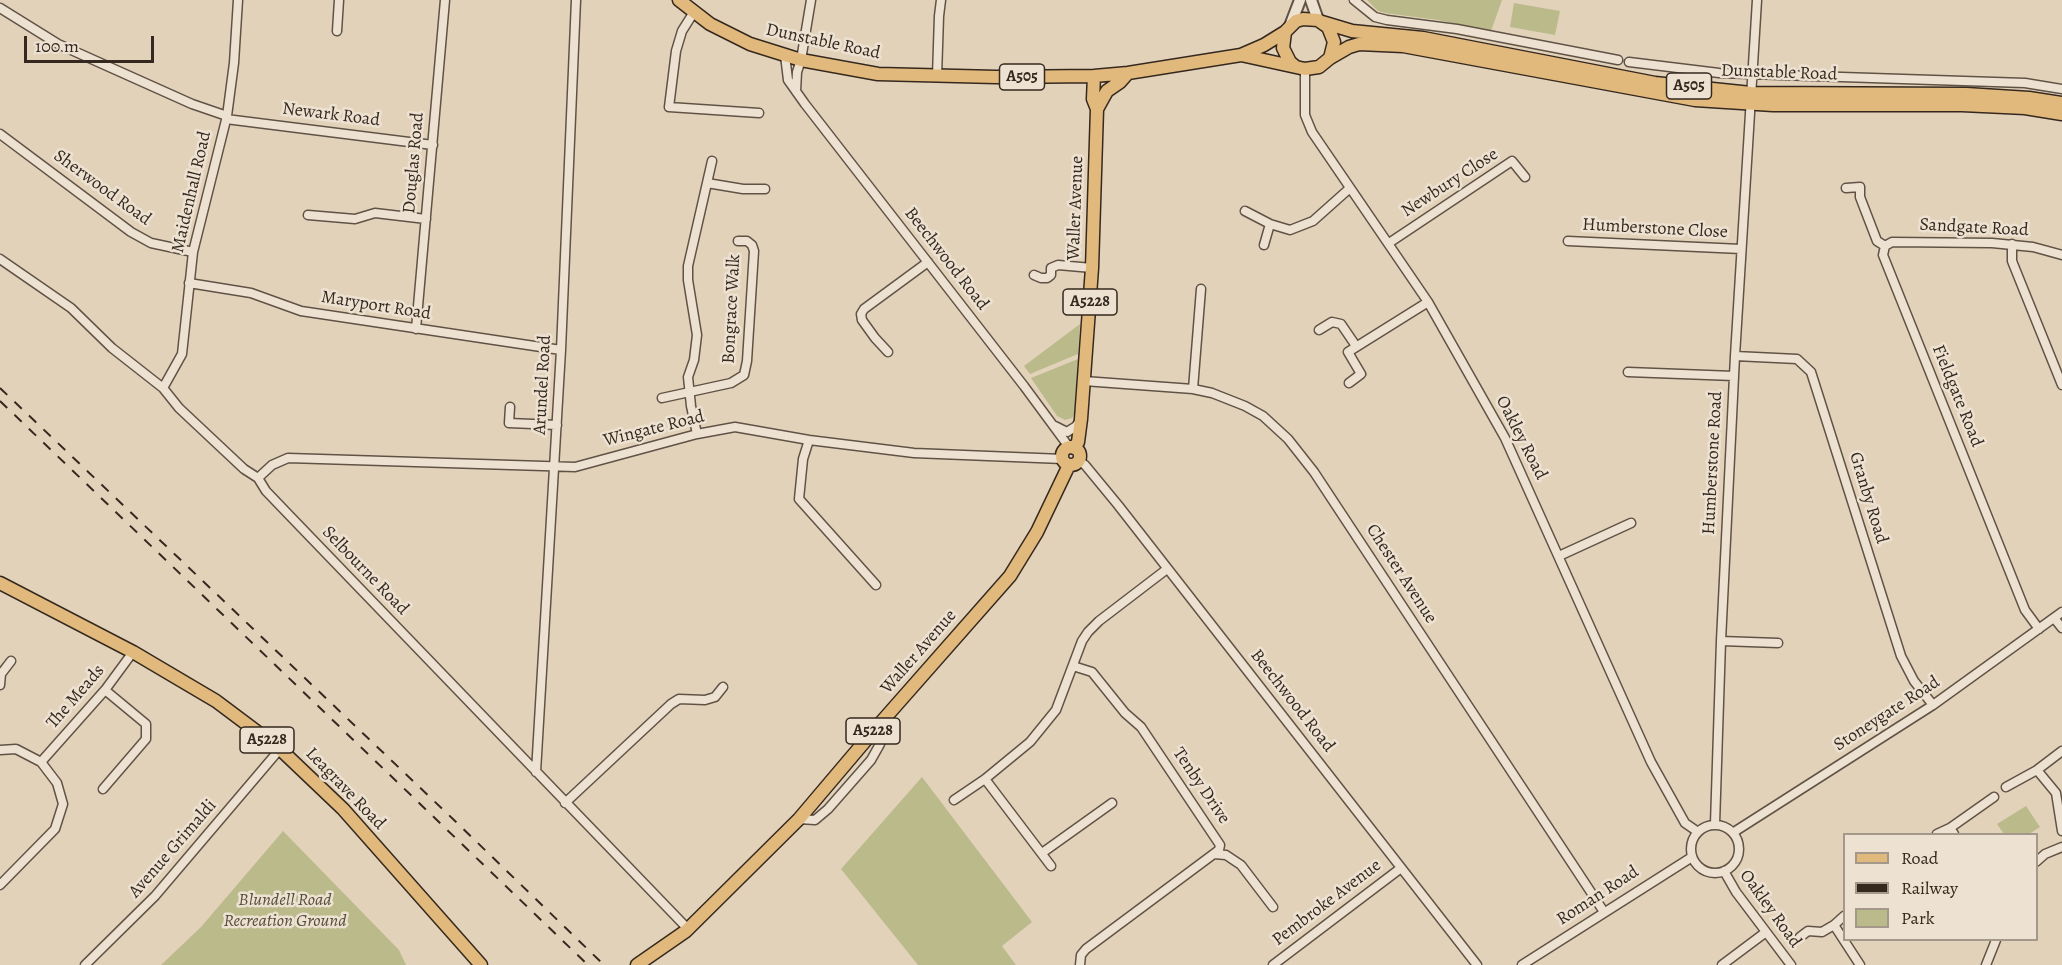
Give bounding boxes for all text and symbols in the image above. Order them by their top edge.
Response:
street label: Dunstable Road [764,19,882,65]
scale bar [27,24,158,62]
text: 100 m [35,34,79,58]
street label: Dunstable Road [1720,60,1838,86]
road number: A505 [1000,64,1044,90]
road number: A505 [1666,73,1712,99]
street label: Newark Road [281,98,381,132]
street label: Douglas Road [399,112,429,214]
street label: Maidenhall Road [168,129,216,255]
street label: Newbury Close [1398,144,1502,222]
street label: Sherwood Road [49,145,155,231]
street label: Waller Avenue [1063,155,1089,261]
street label: Beechwood Road [899,203,993,315]
street label: Humberstone Close [1582,214,1728,244]
street label: Sandgate Road [1919,214,2029,242]
street label: Bongrace Walk [718,254,746,364]
street label: Maryport Road [319,287,433,325]
road number: A5228 [1063,289,1117,315]
street label: Arundel Road [530,335,556,435]
street label: Fieldgate Road [1927,342,1987,450]
street label: Humberstone Road [1698,391,1728,535]
street label: Oakley Road [1491,392,1551,484]
street label: Wingate Road [601,406,707,452]
street label: Granby Road [1844,450,1892,546]
street label: Chester Avenue [1361,520,1441,628]
street label: Selbourne Road [317,522,413,620]
street label: Waller Avenue [877,605,961,699]
street label: Beechwood Road [1245,645,1339,757]
street label: The Meads [42,661,110,733]
street label: Stoneygate Road [1830,672,1944,756]
road number: A5228 [846,718,900,744]
road number: A5228 [240,727,294,753]
street label: Leagrave Road [300,743,390,835]
street label: Tenby Drive [1168,744,1234,828]
street label: Avenue Grimaldi [124,795,222,903]
legend [1843,833,2038,941]
text: Road [1901,846,1938,870]
street label: Pembroke Avenue [1268,855,1386,951]
street label: Roman Road [1553,861,1643,931]
street label: Oakley Road [1734,866,1806,952]
text: Railway [1901,876,1958,900]
park label: Blundell Road Recreation Ground [223,890,347,932]
text: Park [1901,906,1935,930]

